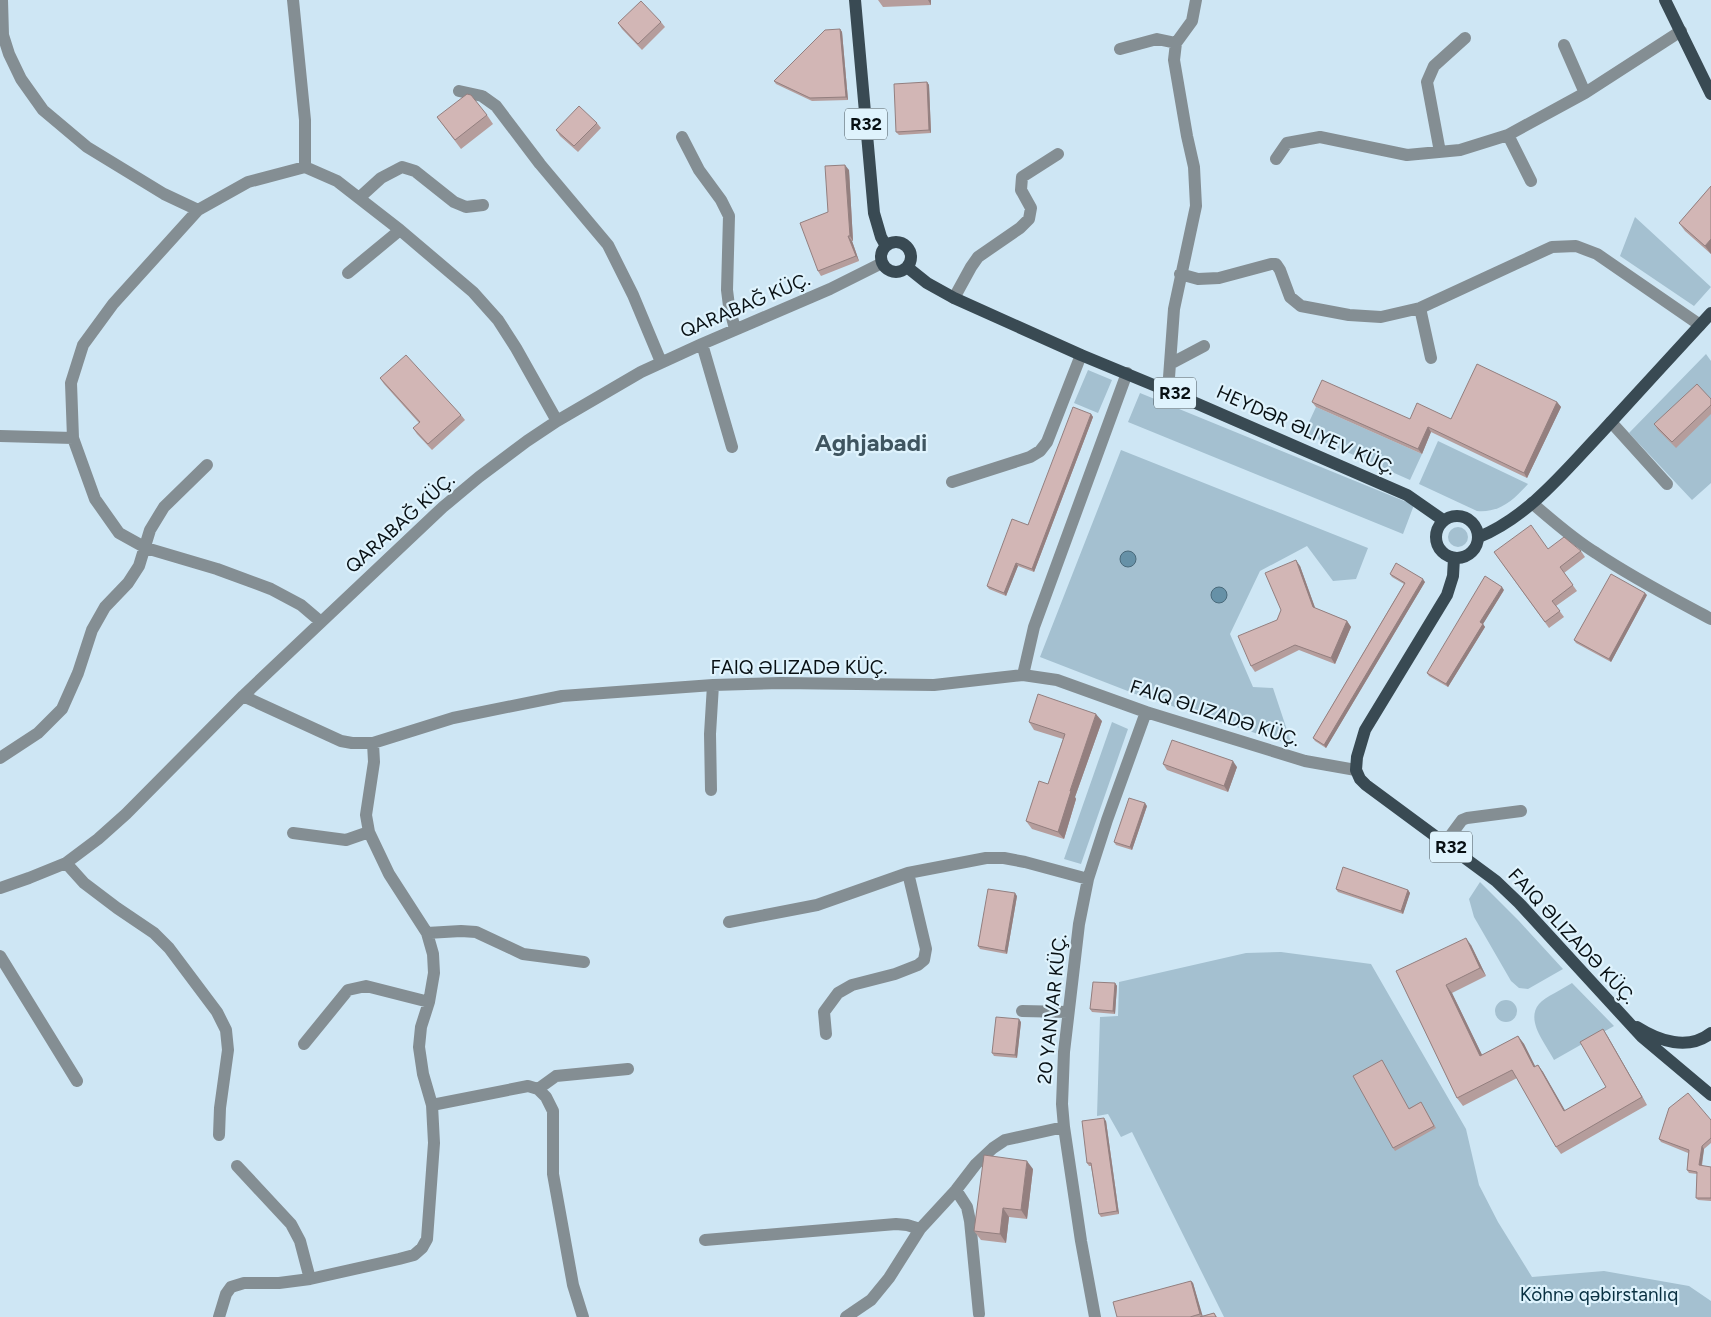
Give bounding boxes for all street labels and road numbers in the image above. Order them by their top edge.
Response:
road number: R32 [845,108,887,140]
street label: QARABAĞ KÜÇ. [677,267,813,343]
road number: R32 [1154,378,1196,408]
street label: HEYDƏR ƏLIYEV KÜÇ. [1213,380,1399,480]
street label: QARABAĞ KÜÇ. [341,468,459,578]
street label: FAIQ ƏLIZADƏ KÜÇ. [711,656,888,679]
street label: FAIQ ƏLIZADƏ KÜÇ. [1127,675,1303,751]
road number: R32 [1430,832,1472,862]
street label: FAIQ ƏLIZADƏ KÜÇ. [1503,863,1641,1009]
street label: 20 YANVAR KÜÇ. [1033,933,1071,1085]

